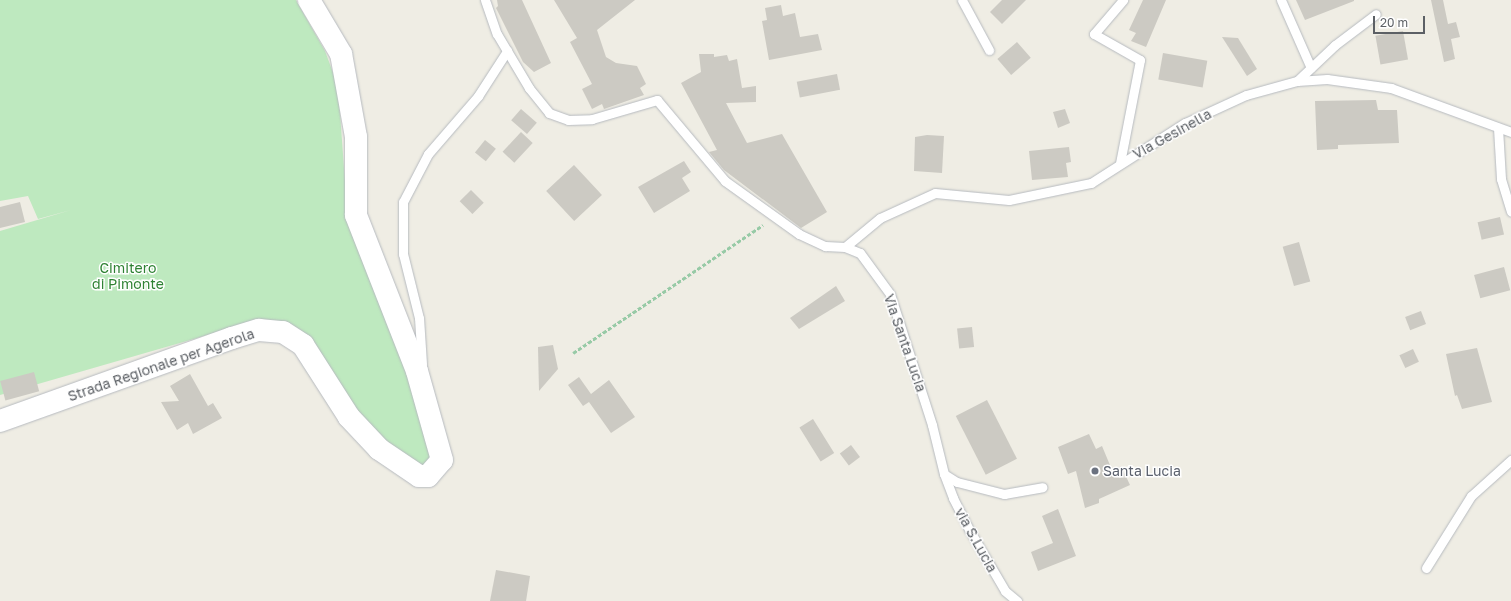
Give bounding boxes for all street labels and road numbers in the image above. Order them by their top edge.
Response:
street label: Via Gesinella [1130,105,1214,163]
street label: Via Santa Lucia [880,292,930,394]
street label: Strada Regionale per Agerola [66,325,256,405]
street label: via S.Lucia [951,505,1001,575]

